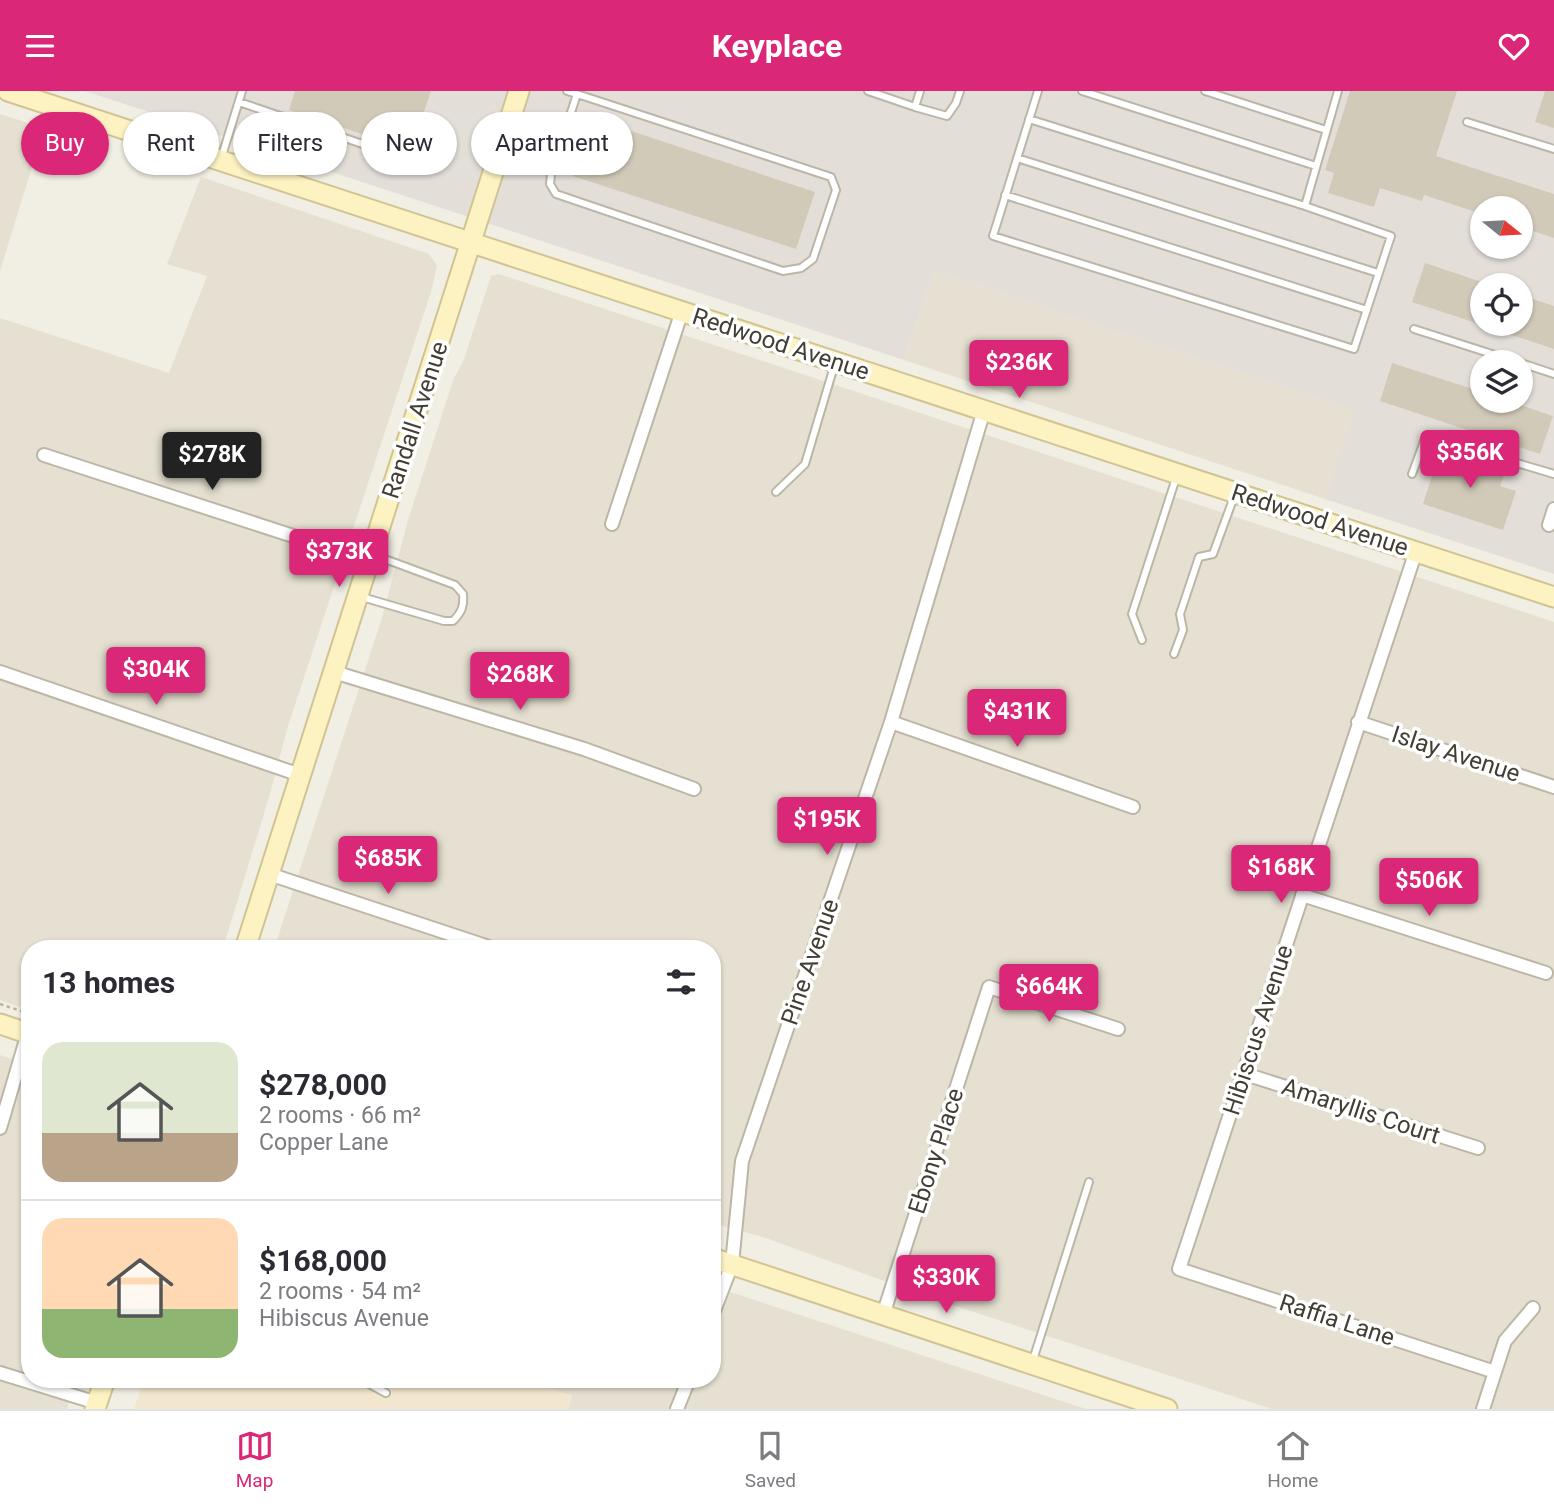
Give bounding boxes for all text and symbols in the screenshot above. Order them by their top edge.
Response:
icon: menu [21,27,59,65]
text: Keyplace [712,27,842,65]
icon: heart [1495,27,1533,65]
chip: Buy [21,112,109,175]
chip: Rent [123,112,219,175]
chip: Filters [233,112,347,175]
chip: New [361,112,457,175]
chip: Apartment [471,112,633,175]
north arrow [1470,196,1533,259]
map controls [1470,196,1533,413]
button: locate [1470,273,1533,336]
street label: Redwood Avenue [689,302,873,386]
street label: Randall Avenue [376,338,454,502]
pin: $236K [970,341,1068,400]
text: $236K [985,349,1053,376]
button: layers [1470,350,1533,413]
pin: $356K [1421,431,1519,490]
pin: $278K [163,433,261,492]
text: $356K [1436,439,1504,466]
text: $278K [178,441,246,468]
street label: Redwood Avenue [1228,478,1412,562]
pin: $373K [290,529,388,589]
text: $373K [305,538,373,565]
pin: $304K [107,647,205,707]
pin: $268K [471,653,569,712]
text: $304K [122,656,190,683]
text: $268K [486,661,554,688]
pin: $431K [968,689,1066,749]
text: $431K [983,698,1051,725]
street label: Islay Avenue [1388,720,1524,788]
pin: $195K [778,797,876,857]
text: $195K [793,806,861,833]
pin: $685K [339,837,437,896]
text: $685K [354,845,422,872]
pin: $168K [1232,845,1330,905]
text: $168K [1247,854,1315,881]
pin: $506K [1380,859,1478,918]
text: $506K [1395,867,1463,894]
street label: Pine Avenue [775,895,845,1029]
street label: Hibiscus Avenue [1217,941,1299,1119]
icon: filters [662,963,700,1001]
text: 13 homes [42,965,175,1000]
pin: $664K [1000,965,1098,1024]
text: $664K [1015,973,1083,1000]
text: $278,000 [259,1067,387,1102]
icon: home [98,1070,182,1154]
street label: Amaryllis Court [1278,1072,1444,1150]
street label: Ebony Place [902,1085,970,1217]
text: 2 rooms · 66 m² [259,1102,421,1129]
text: Copper Lane [259,1129,388,1156]
text: $168,000 [259,1243,387,1278]
icon: home [98,1246,182,1330]
pin: $330K [897,1255,995,1315]
text: $330K [912,1264,980,1291]
text: 2 rooms · 54 m² [259,1278,421,1305]
street label: Raffia Lane [1276,1288,1398,1352]
text: Hibiscus Avenue [259,1305,429,1332]
tab: Map [236,1427,274,1492]
tab: Saved [745,1427,796,1492]
tab: Home [1267,1427,1318,1492]

